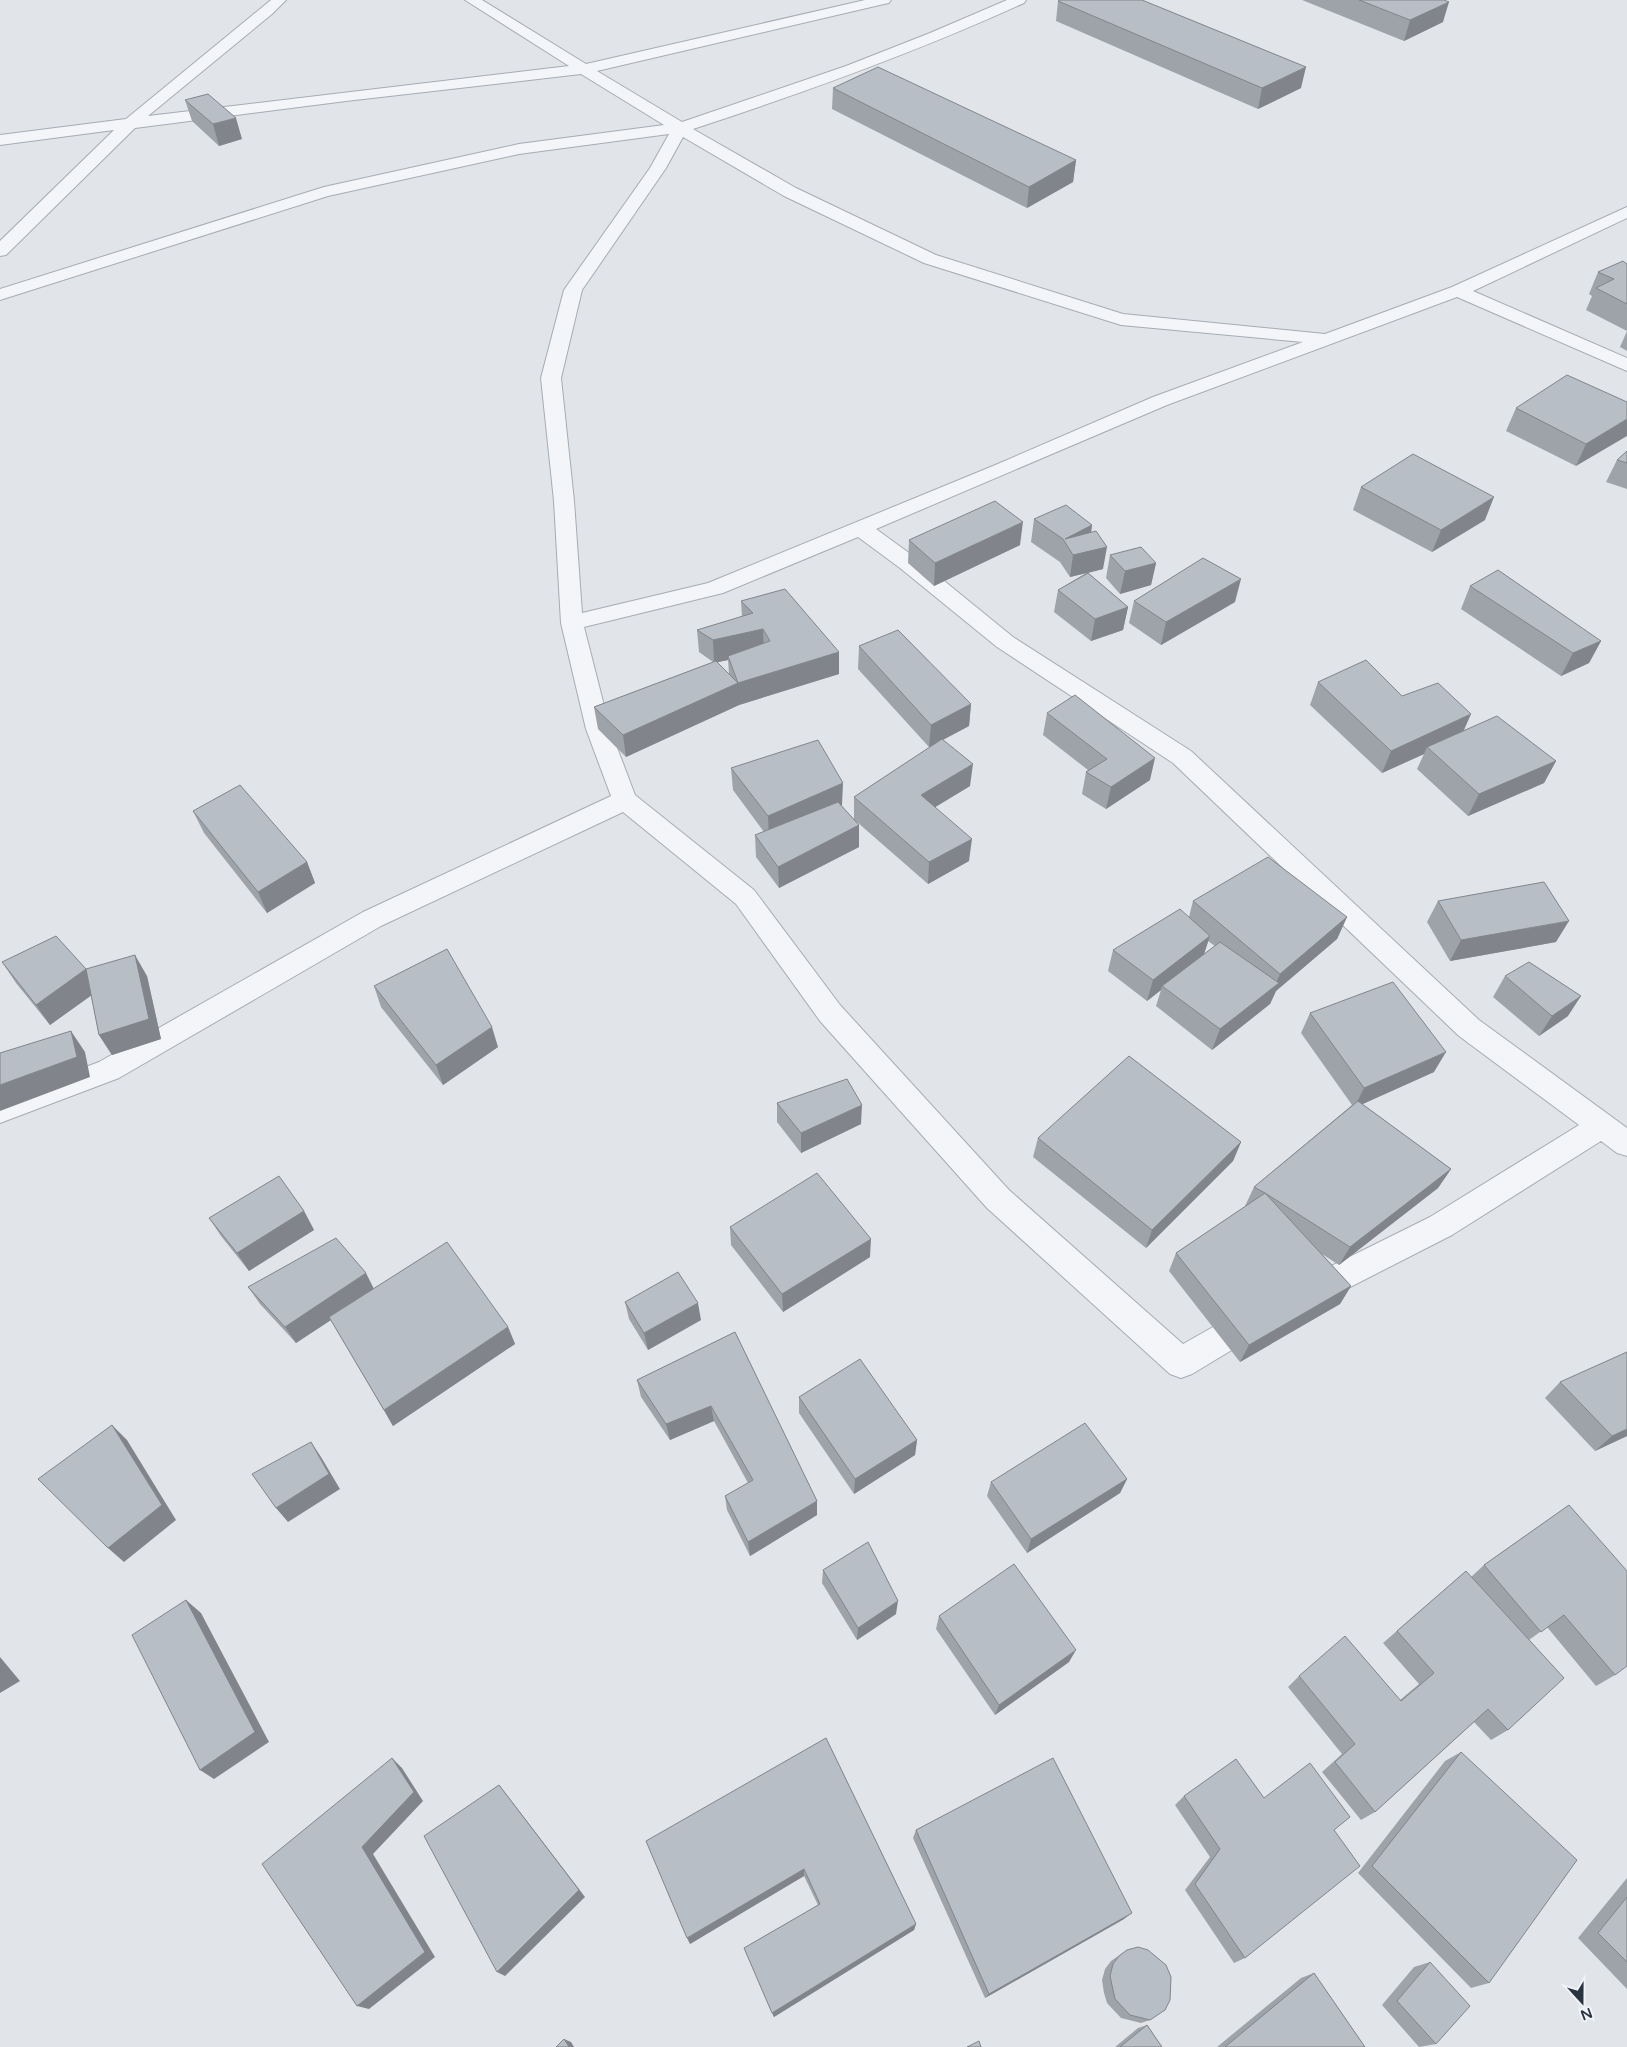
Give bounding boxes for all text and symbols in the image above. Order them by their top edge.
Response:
north arrow [1557,1977,1607,2027]
text: N [1578,2004,1595,2024]

